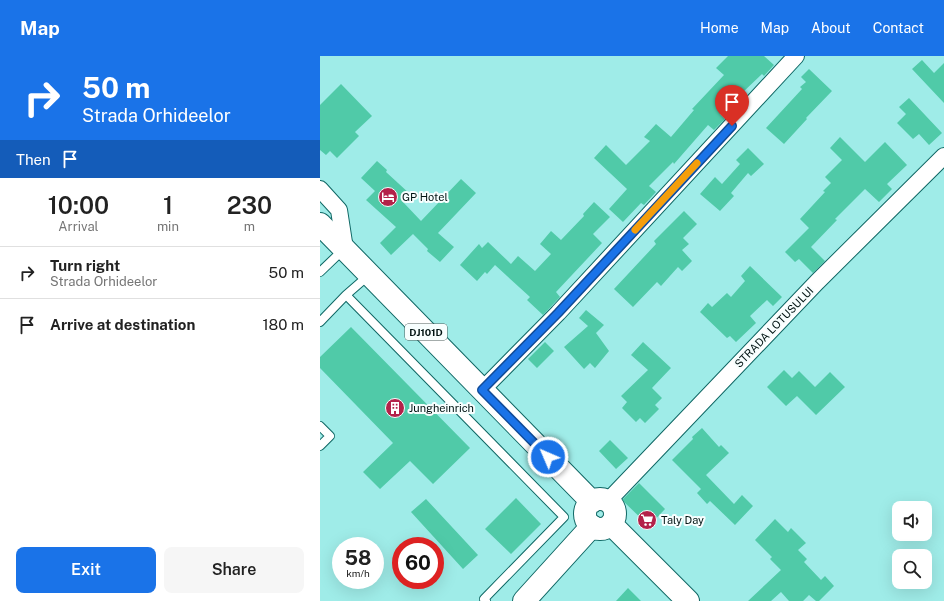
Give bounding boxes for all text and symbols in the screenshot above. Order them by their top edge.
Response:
text: Map [20,17,60,39]
text: Home [700,20,739,36]
text: Map [761,20,789,36]
text: About [811,20,851,36]
text: Contact [873,20,924,36]
text: 50 m [82,71,150,104]
icon: right [16,72,68,124]
pin [715,85,749,126]
icon: arrive [721,91,743,113]
text: Strada Orhideelor [82,105,231,126]
icon: arrive [59,148,81,170]
text: Then [16,151,51,168]
hotel icon: GP Hotel [377,186,399,208]
text: 10:00 [48,191,109,219]
text: 1 [163,191,173,219]
text: 230 [227,191,272,219]
place label: GP Hotel [402,191,448,203]
text: Arrival [58,219,99,234]
text: min [157,219,179,234]
text: m [244,219,255,234]
text: Turn right [50,257,120,274]
icon: right [16,262,38,284]
text: 50 m [269,264,304,281]
text: Strada Orhideelor [50,274,157,289]
street label: STRADA LOTUSULUI [732,284,816,370]
icon: arrive [16,314,38,336]
text: Arrive at destination [50,316,195,333]
text: 180 m [262,316,304,333]
road number: DJ101D [405,324,447,340]
building icon: Jungheinrich [384,397,406,419]
place label: Jungheinrich [409,402,474,414]
position arrow [527,436,569,478]
map controls [892,501,932,589]
button: sound [892,501,932,541]
supermarket icon: Taly Day [636,509,658,531]
place label: Taly Day [661,514,704,526]
speed limit sign: 60 [392,537,444,589]
text: 58 [345,546,371,570]
button: Exit [16,547,156,593]
button: Share [164,547,304,593]
button: search [892,549,932,589]
text: km/h [346,567,370,579]

